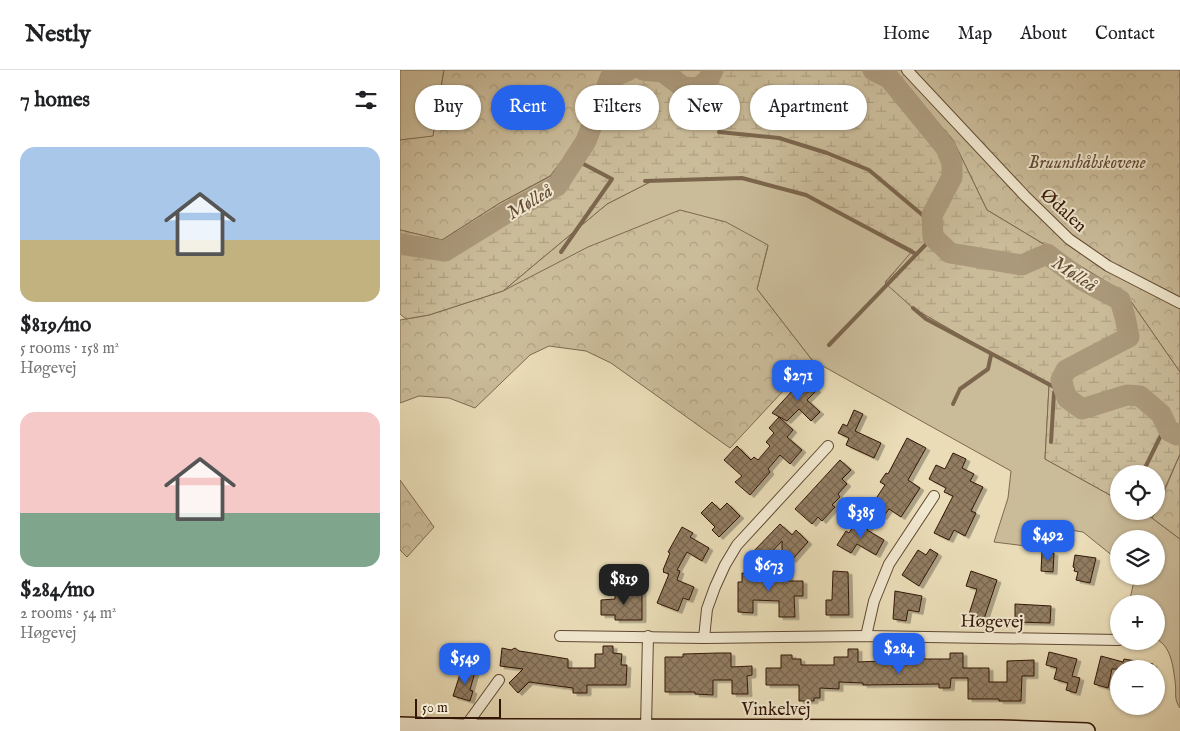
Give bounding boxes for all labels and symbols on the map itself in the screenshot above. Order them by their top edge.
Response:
park label: Bruunshåbskovene [1028,152,1146,175]
water label: Mølleå [503,179,558,226]
street label: Ødalen [1035,184,1091,238]
water label: Mølleå [1047,251,1102,298]
pin: $271 [768,360,828,402]
pin: $385 [831,496,891,539]
pin: $492 [1018,520,1078,562]
pin: $673 [739,550,799,592]
pin: $819 [594,564,654,606]
street label: Høgevej [960,610,1024,635]
pin: $284 [869,632,929,675]
pin: $549 [435,642,495,685]
scale bar [415,696,501,719]
street label: Vinkelvej [740,699,811,722]

